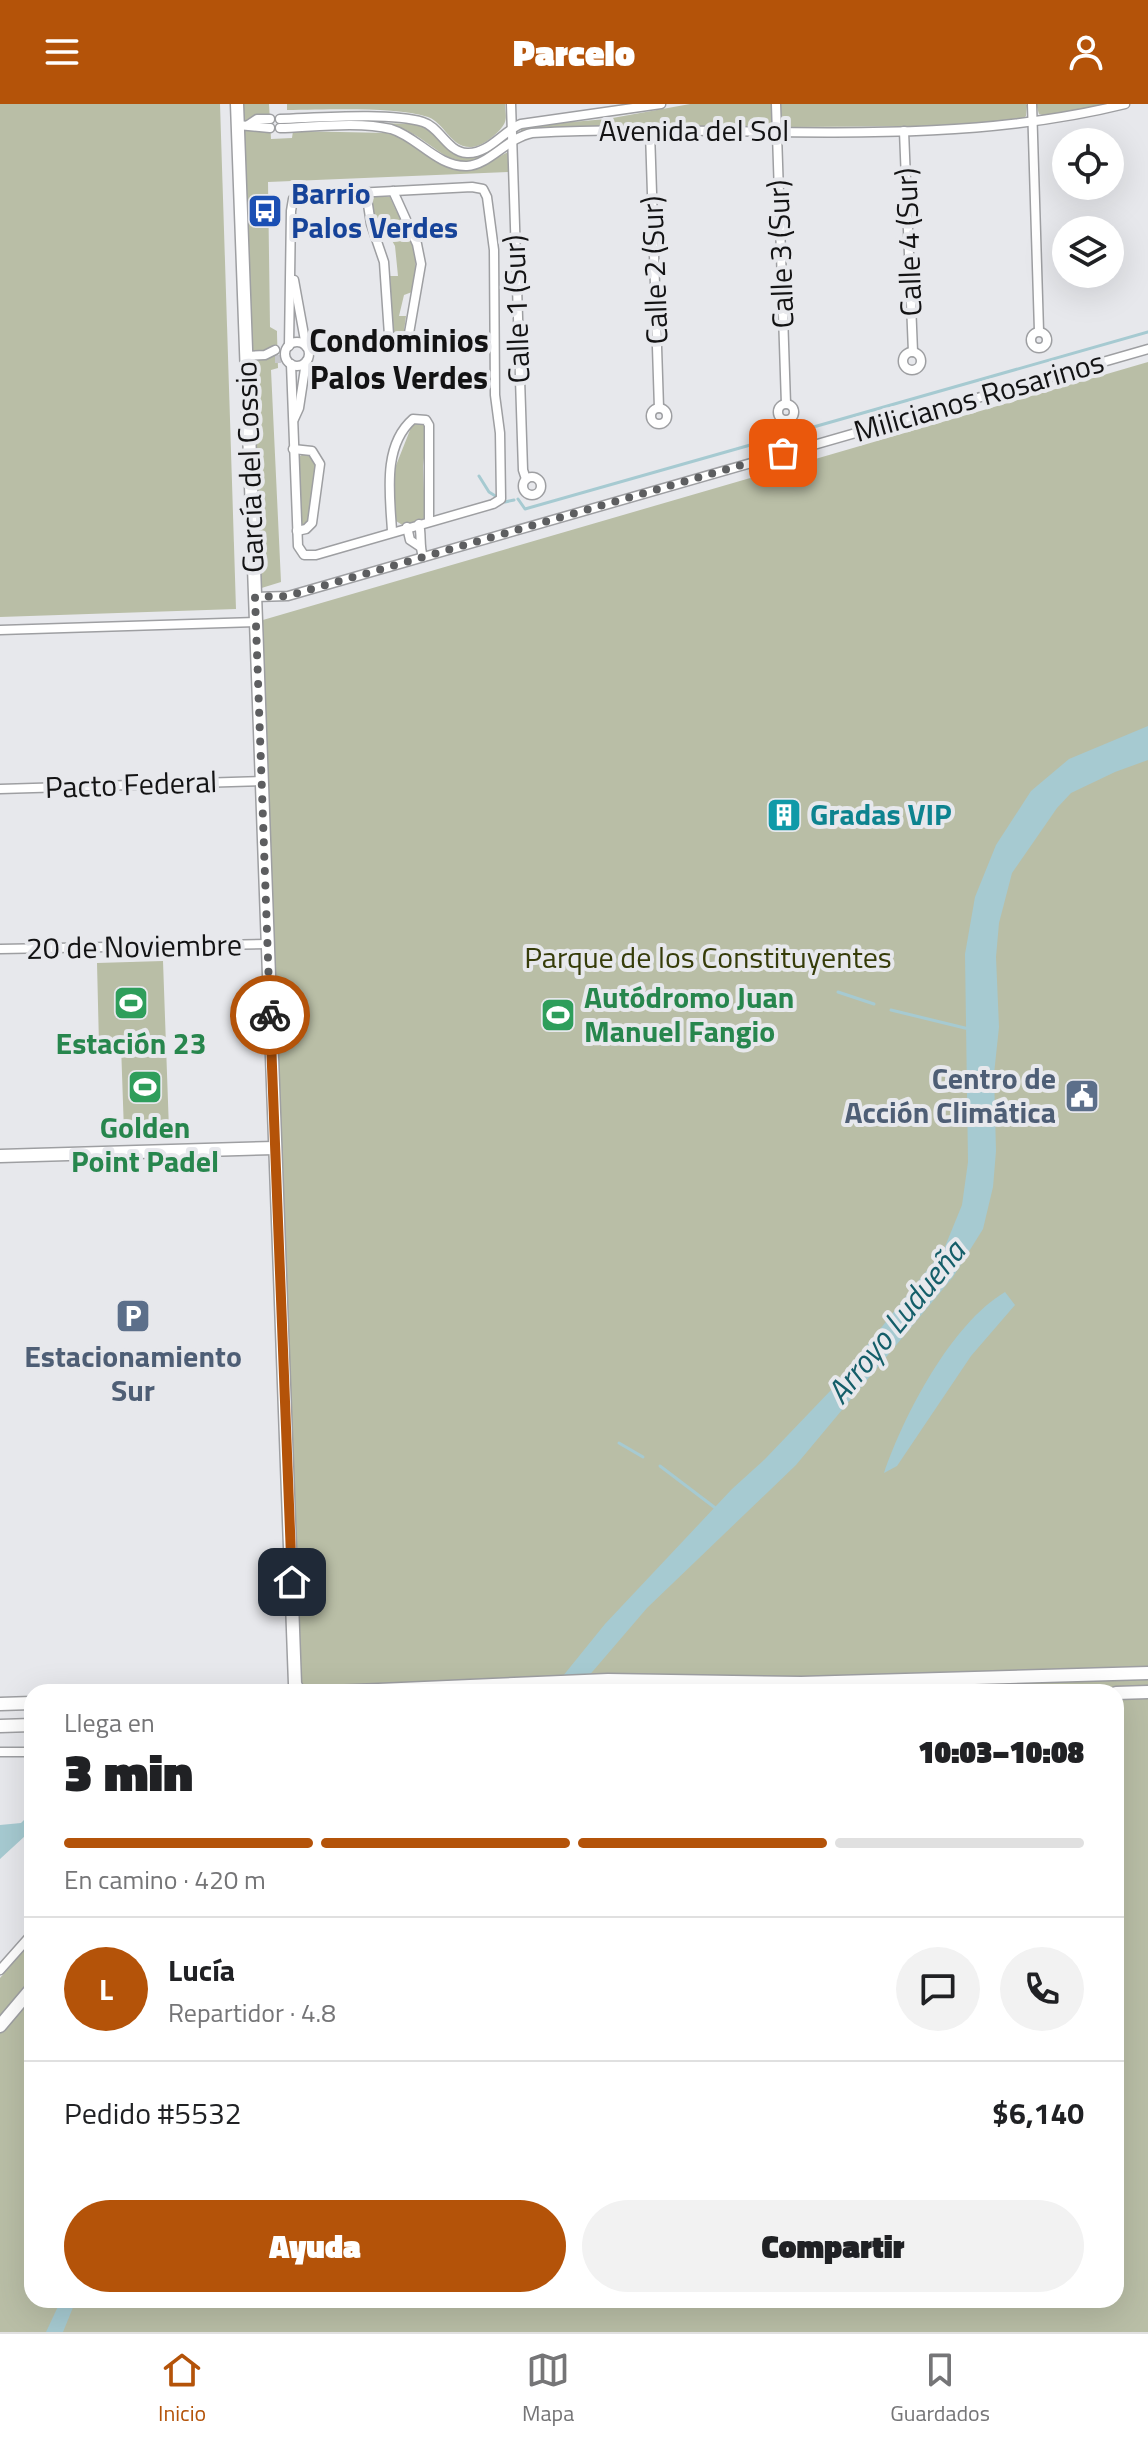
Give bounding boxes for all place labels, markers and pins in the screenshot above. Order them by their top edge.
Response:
place label: Barrio Palos Verdes [291,170,458,250]
bus stop icon: Barrio Palos Verdes [246,192,284,230]
pin [749,419,817,487]
place label: Gradas VIP [810,791,952,837]
building icon: Gradas VIP [765,796,803,834]
place label: Autódromo Juan Manuel Fangio [584,974,794,1054]
sports icon: Estación 23 [112,984,150,1022]
sports icon: Autódromo Juan Manuel Fangio [539,996,577,1034]
place label: Estación 23 [56,1020,206,1066]
place label: Centro de Acción Climática [845,1055,1056,1135]
sports icon: Golden Point Padel [126,1068,164,1106]
public building icon: Centro de Acción Climática [1063,1077,1101,1115]
place label: Golden Point Padel [71,1104,219,1184]
parking icon: Estacionamiento Sur [114,1297,152,1335]
place label: Estacionamiento Sur [24,1333,242,1413]
pin [258,1548,326,1616]

